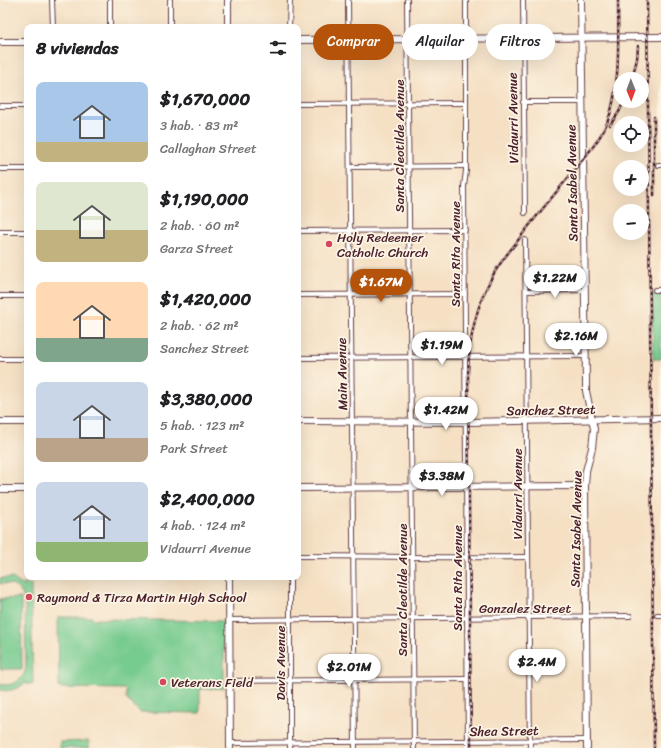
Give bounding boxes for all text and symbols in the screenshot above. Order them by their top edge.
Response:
chip: Comprar [313,24,394,60]
chip: Alquilar [402,24,478,60]
chip: Filtros [486,24,555,60]
text: 8 viviendas [36,33,119,63]
icon: filters [267,37,289,59]
street label: Vidaurri Avenue [501,72,525,164]
north arrow [613,72,649,108]
map controls [613,72,649,240]
street label: Santa Cleotilde Avenue [388,80,411,212]
text: $1,670,000 [160,84,250,114]
icon: home [68,98,116,146]
text: 3 hab. · 83 m² [160,114,238,137]
button: locate [613,116,649,152]
street label: Santa Isabel Avenue [559,124,585,242]
text: Callaghan Street [160,137,257,160]
button: + [613,160,649,196]
text: $1,190,000 [160,184,249,214]
icon: home [68,198,116,246]
street label: Santa Rita Avenue [444,201,467,307]
button: − [613,204,649,240]
text: 2 hab. · 60 m² [160,214,239,237]
place label: Holy Redeemer Catholic Church [337,226,429,264]
text: Garza Street [160,237,233,260]
marker: Holy Redeemer Catholic Church [324,239,334,249]
pin: $1.22M [522,265,588,299]
text: $1.22M [533,266,577,289]
pin: $1.67M [348,269,414,303]
text: $1.67M [359,270,403,293]
text: $1,420,000 [160,284,251,314]
icon: home [68,298,116,346]
text: 2 hab. · 62 m² [160,314,239,337]
pin: $2.16M [543,323,609,357]
text: $2.16M [554,324,598,347]
pin: $1.19M [409,332,475,366]
text: $1.19M [421,333,463,356]
text: Sanchez Street [160,337,249,360]
street label: Main Avenue [330,337,354,411]
text: $3,380,000 [160,384,252,414]
pin: $1.42M [413,397,479,431]
icon: home [68,398,116,446]
text: $1.42M [424,398,468,421]
street label: Sanchez Street [506,398,596,422]
text: 5 hab. · 123 m² [160,414,244,437]
text: Park Street [160,437,228,460]
street label: Vidaurri Avenue [506,448,529,540]
pin: $3.38M [409,463,475,497]
text: $3.38M [419,464,465,487]
street label: Santa Isabel Avenue [563,470,589,588]
text: $2,400,000 [160,484,255,514]
icon: home [68,498,116,546]
text: 4 hab. · 124 m² [160,514,246,537]
street label: Santa Cleotilde Avenue [391,524,414,656]
street label: Santa Rita Avenue [446,525,469,631]
text: Vidaurri Avenue [160,537,251,560]
place label: Raymond & Tirza Martin High School [37,586,247,609]
marker: Raymond & Tirza Martin High School [24,592,34,602]
street label: Gonzalez Street [479,597,571,620]
street label: Davis Avenue [269,625,292,700]
pin: $2.4M [509,649,565,683]
text: $2.4M [518,650,556,673]
pin: $2.01M [316,654,382,688]
text: $2.01M [327,655,371,678]
place label: Veterans Field [171,671,254,694]
marker: Veterans Field [158,677,168,687]
street label: Shea Street [469,719,539,743]

